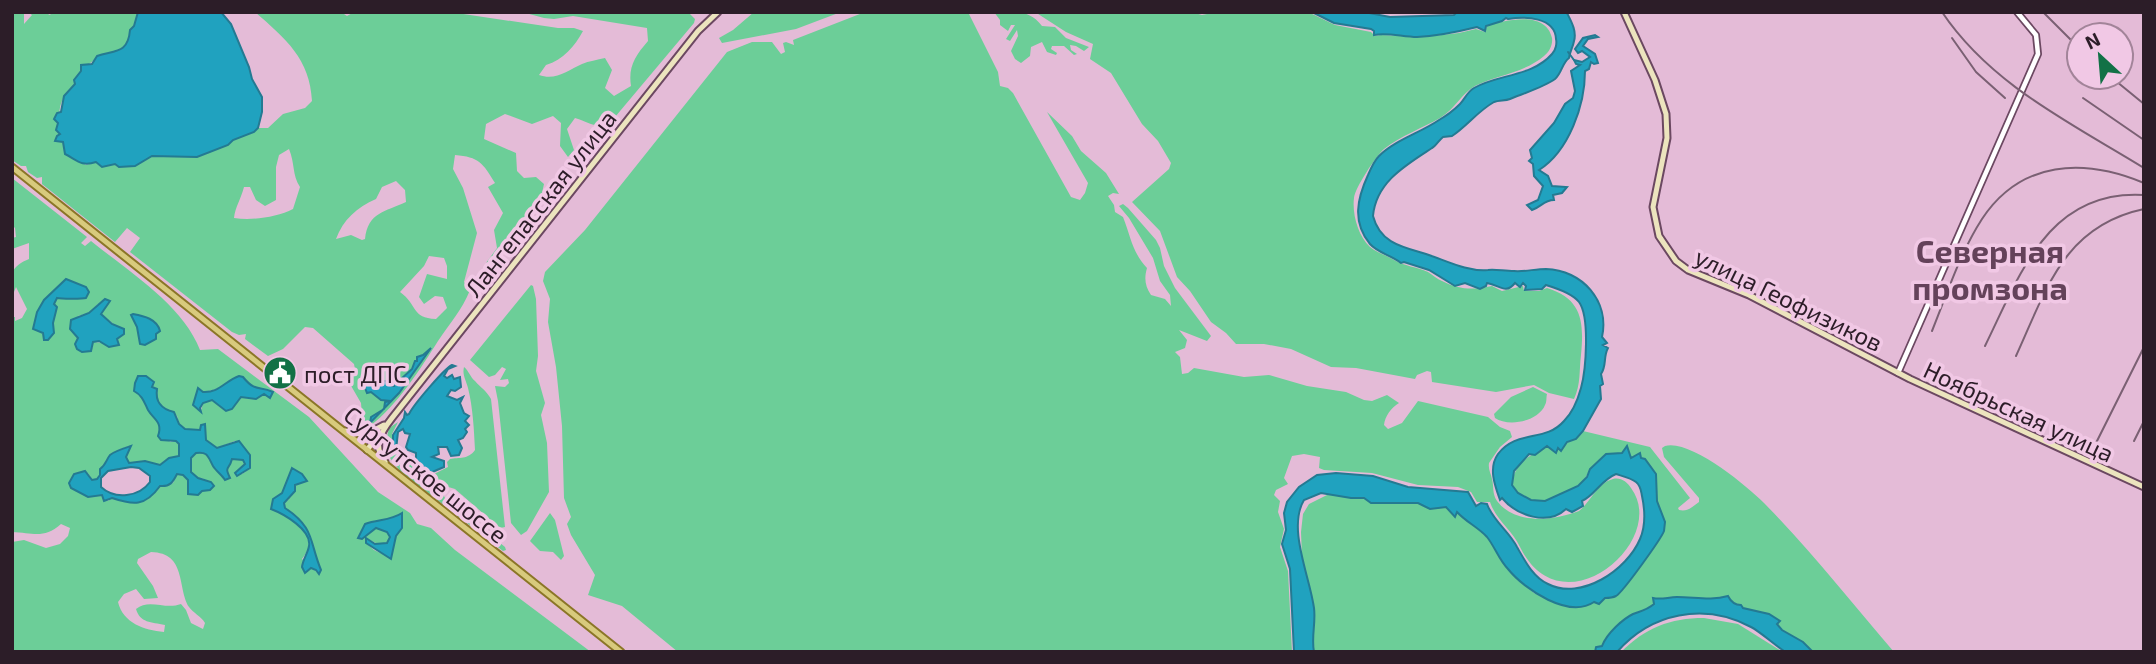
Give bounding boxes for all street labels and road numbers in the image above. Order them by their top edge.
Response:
street label: Лангепасская улица [458,104,623,303]
street label: улица Геофизиков [1690,241,1887,358]
street label: Ноябрьская улица [1919,354,2119,469]
street label: Сургутское шоссе [338,399,513,549]

